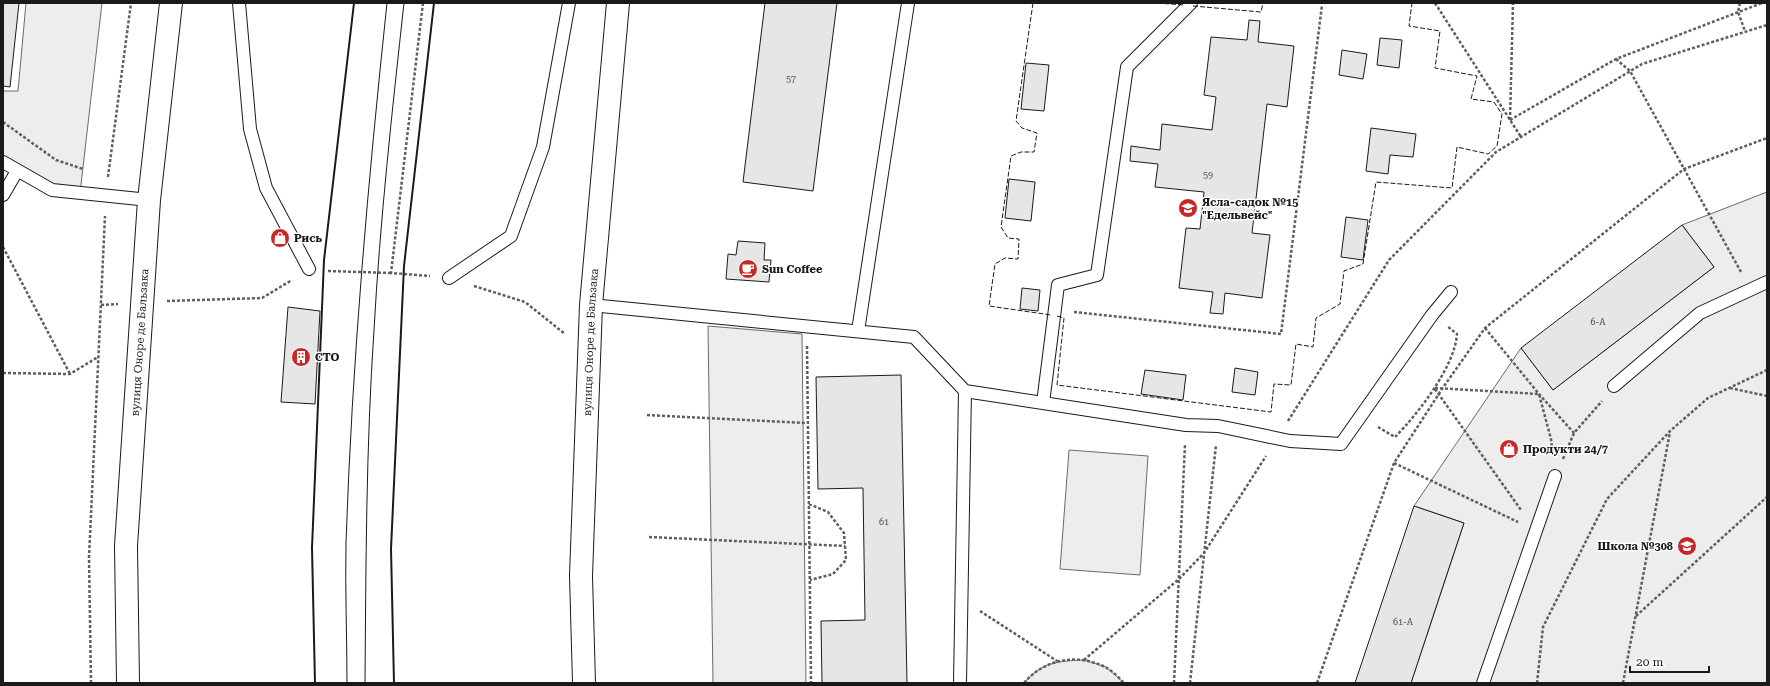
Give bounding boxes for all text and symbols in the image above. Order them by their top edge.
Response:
house number: 57 [786,74,796,84]
house number: 59 [1203,170,1213,180]
place label: Ясла-садок №15 "Едельвейс" [1202,196,1298,222]
school or university icon: Ясла-садок №15 "Едельвейс" [1177,197,1199,219]
shop icon: Рись [269,227,291,249]
place label: Рись [294,232,323,245]
cafe icon: Sun Coffee [737,258,759,280]
place label: Sun Coffee [762,263,823,276]
street label: вулиця Оноре де Бальзака [128,268,151,417]
street label: вулиця Оноре де Бальзака [580,268,601,416]
house number: 6-А [1591,317,1606,327]
building icon: СТО [290,346,312,368]
place label: СТО [315,351,340,364]
shop icon: Продукти 24/7 [1498,438,1520,460]
place label: Продукти 24/7 [1523,443,1608,456]
house number: 61 [879,517,889,527]
school or university icon: Школа №308 [1676,535,1698,557]
place label: Школа №308 [1598,540,1673,553]
house number: 61-А [1393,617,1414,627]
scale bar [1630,648,1709,674]
text: 20 m [1636,655,1663,669]

